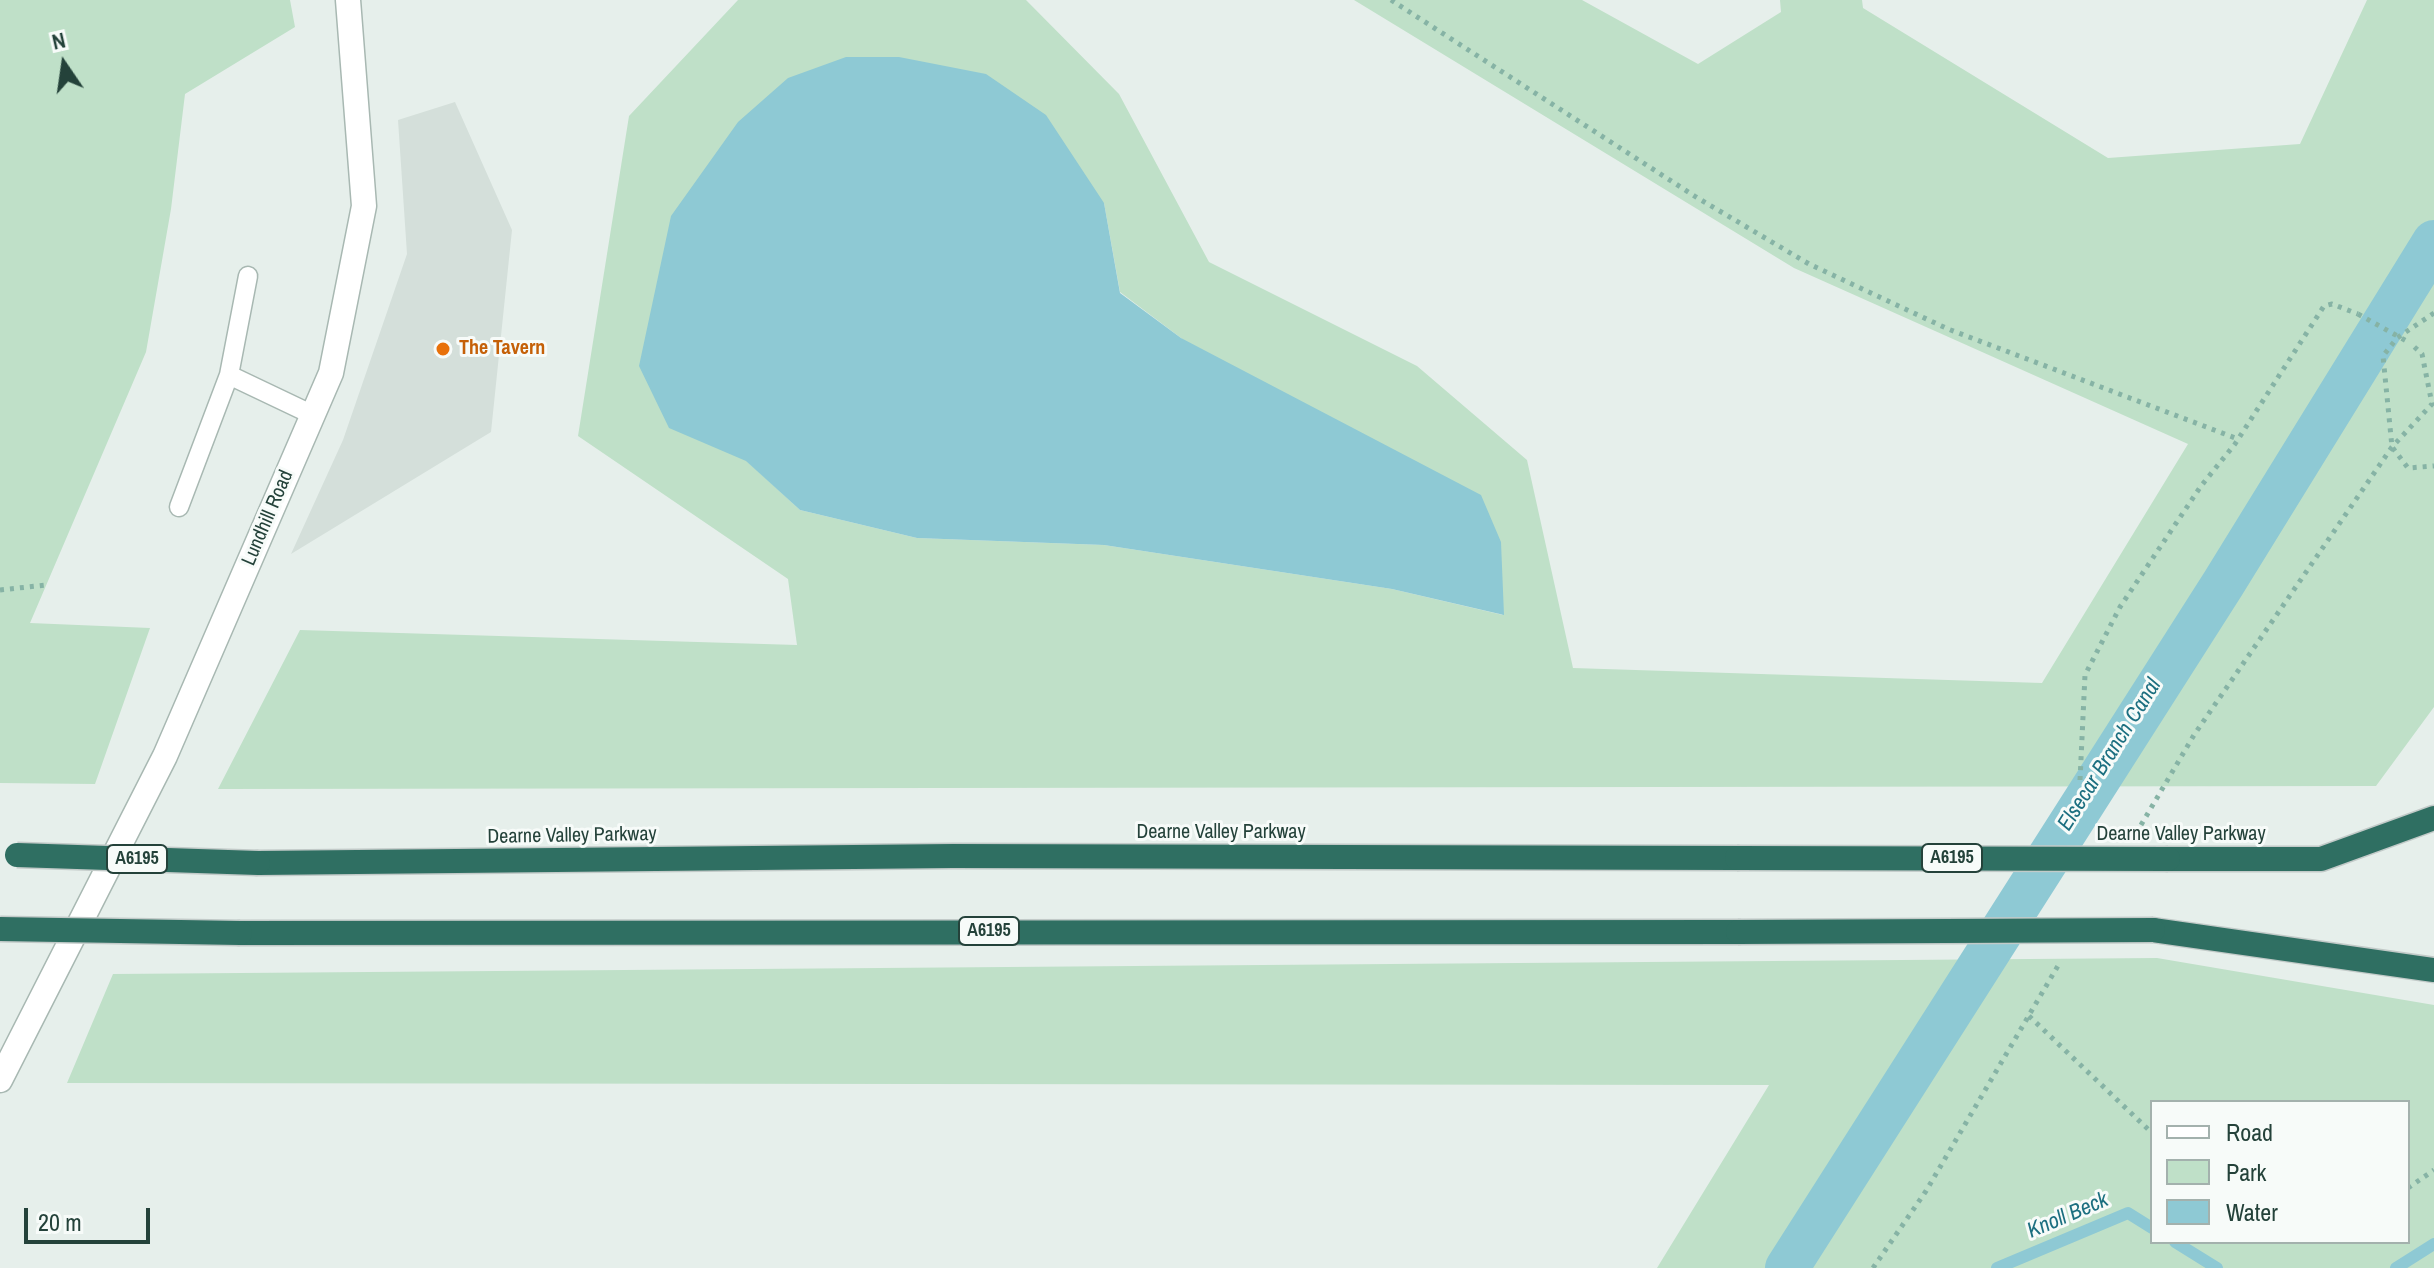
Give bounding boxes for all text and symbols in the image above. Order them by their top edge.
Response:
north arrow [24,24,104,104]
text: N [49,25,68,57]
place label: The Tavern [459,337,545,361]
marker: The Tavern [434,340,452,358]
street label: Lundhill Road [237,467,299,569]
water label: Elsecar Branch Canal [2053,674,2167,836]
street label: Dearne Valley Parkway [1136,821,1306,845]
street label: Dearne Valley Parkway [487,823,657,849]
street label: Dearne Valley Parkway [2096,823,2266,847]
road number: A6195 [1922,844,1982,872]
road number: A6195 [107,845,167,873]
road number: A6195 [959,917,1019,945]
legend [2150,1100,2410,1244]
text: Road [2226,1116,2273,1148]
text: Park [2226,1156,2266,1188]
water label: Knoll Beck [2024,1187,2112,1245]
scale bar [28,1192,154,1242]
text: Water [2226,1196,2278,1228]
text: 20 m [38,1206,82,1238]

